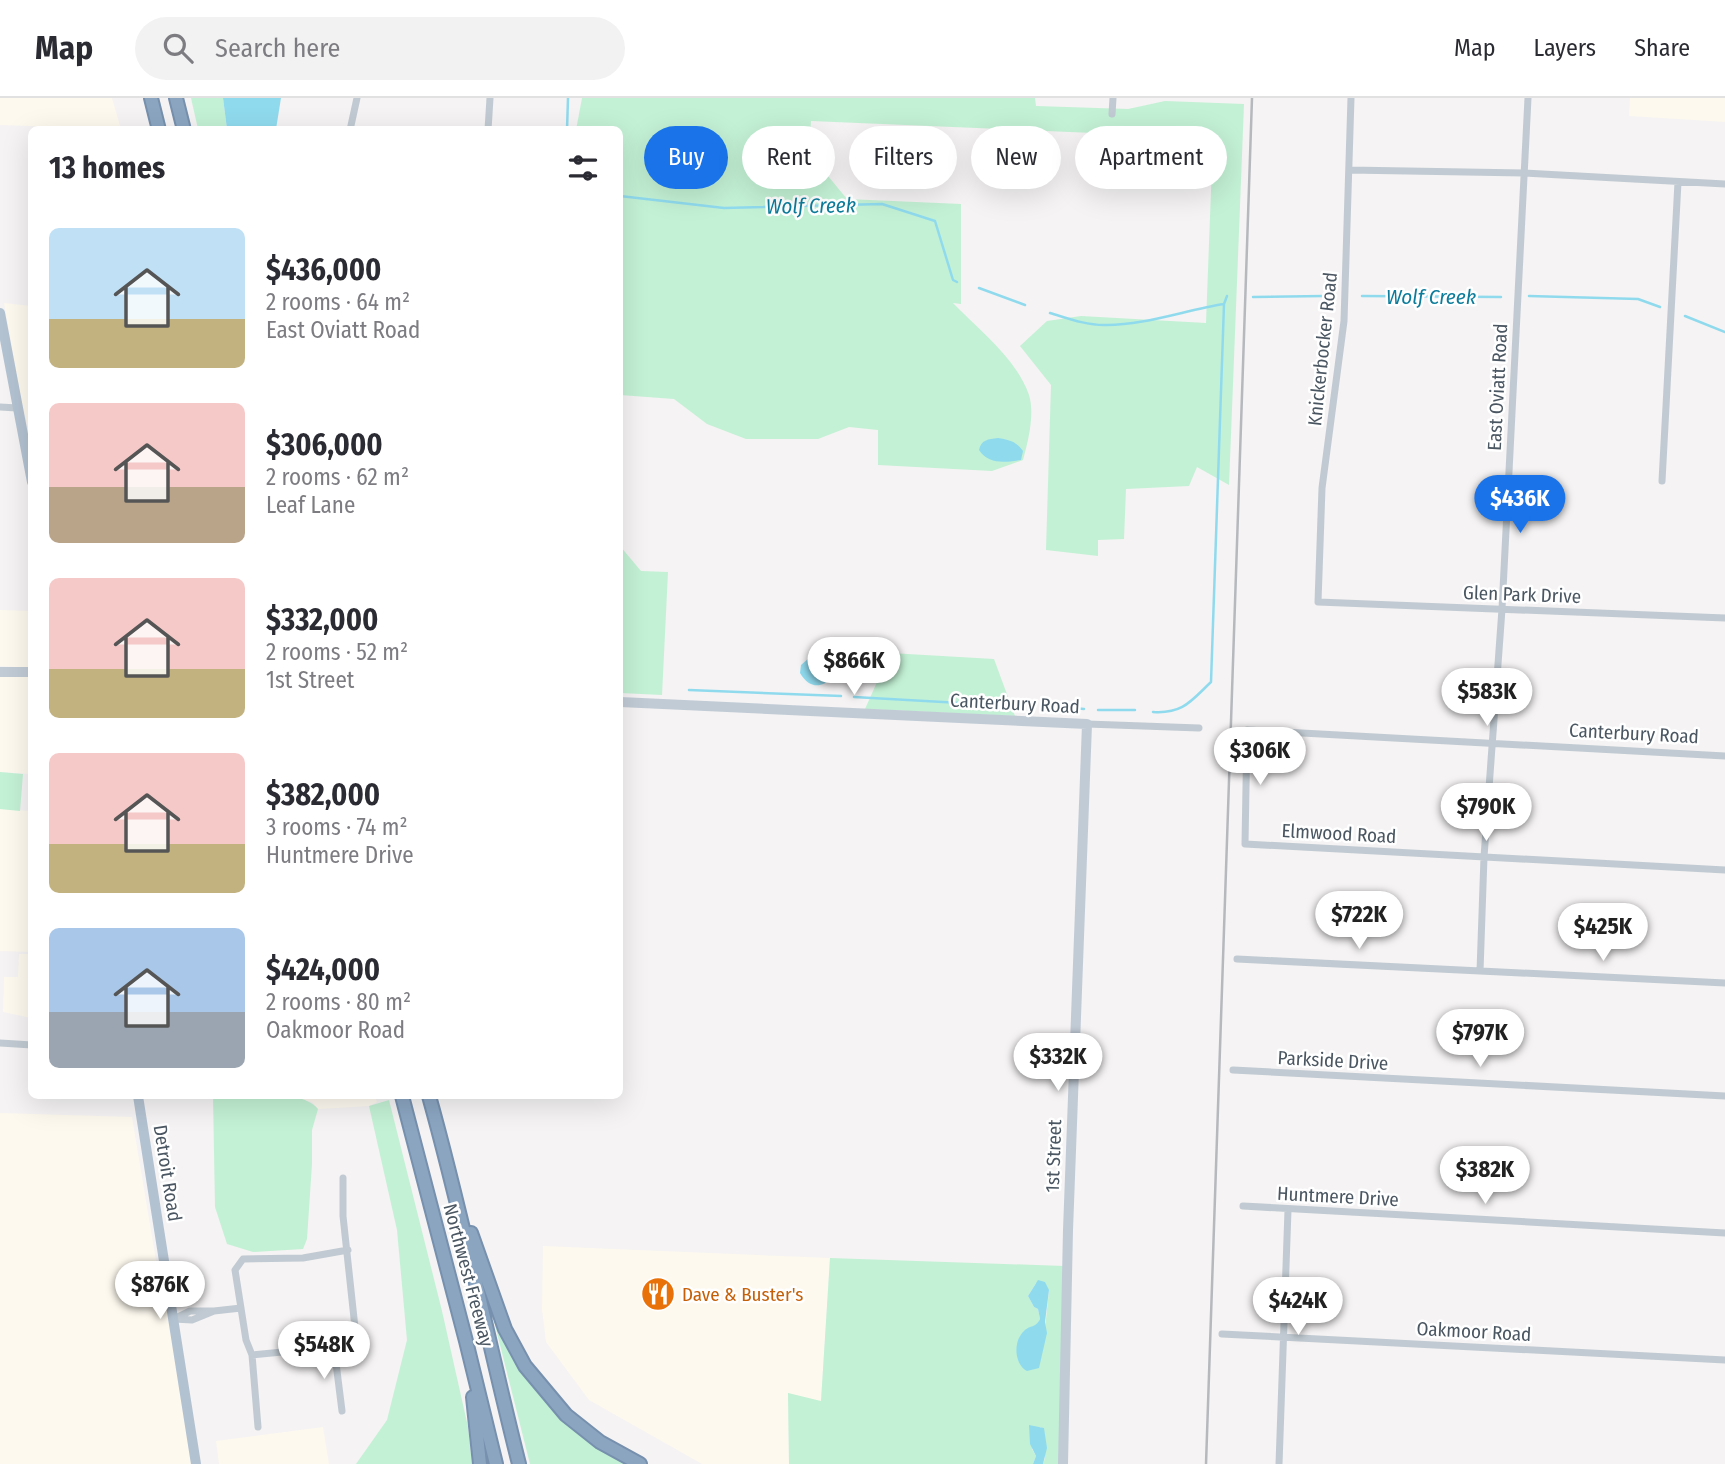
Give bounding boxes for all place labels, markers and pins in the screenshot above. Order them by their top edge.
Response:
pin: $436K [1471,476,1569,535]
pin: $866K [805,638,903,697]
pin: $583K [1438,668,1536,728]
pin: $306K [1211,728,1309,787]
pin: $790K [1437,784,1535,843]
pin: $722K [1310,892,1408,951]
pin: $425K [1554,904,1652,963]
pin: $797K [1431,1010,1529,1069]
pin: $332K [1009,1034,1107,1093]
pin: $382K [1436,1146,1534,1206]
pin: $876K [111,1262,209,1321]
restaurant icon: Dave & Buster's [639,1275,677,1313]
pin: $424K [1249,1278,1347,1337]
place label: Dave & Buster's [682,1283,803,1306]
pin: $548K [275,1322,373,1381]

